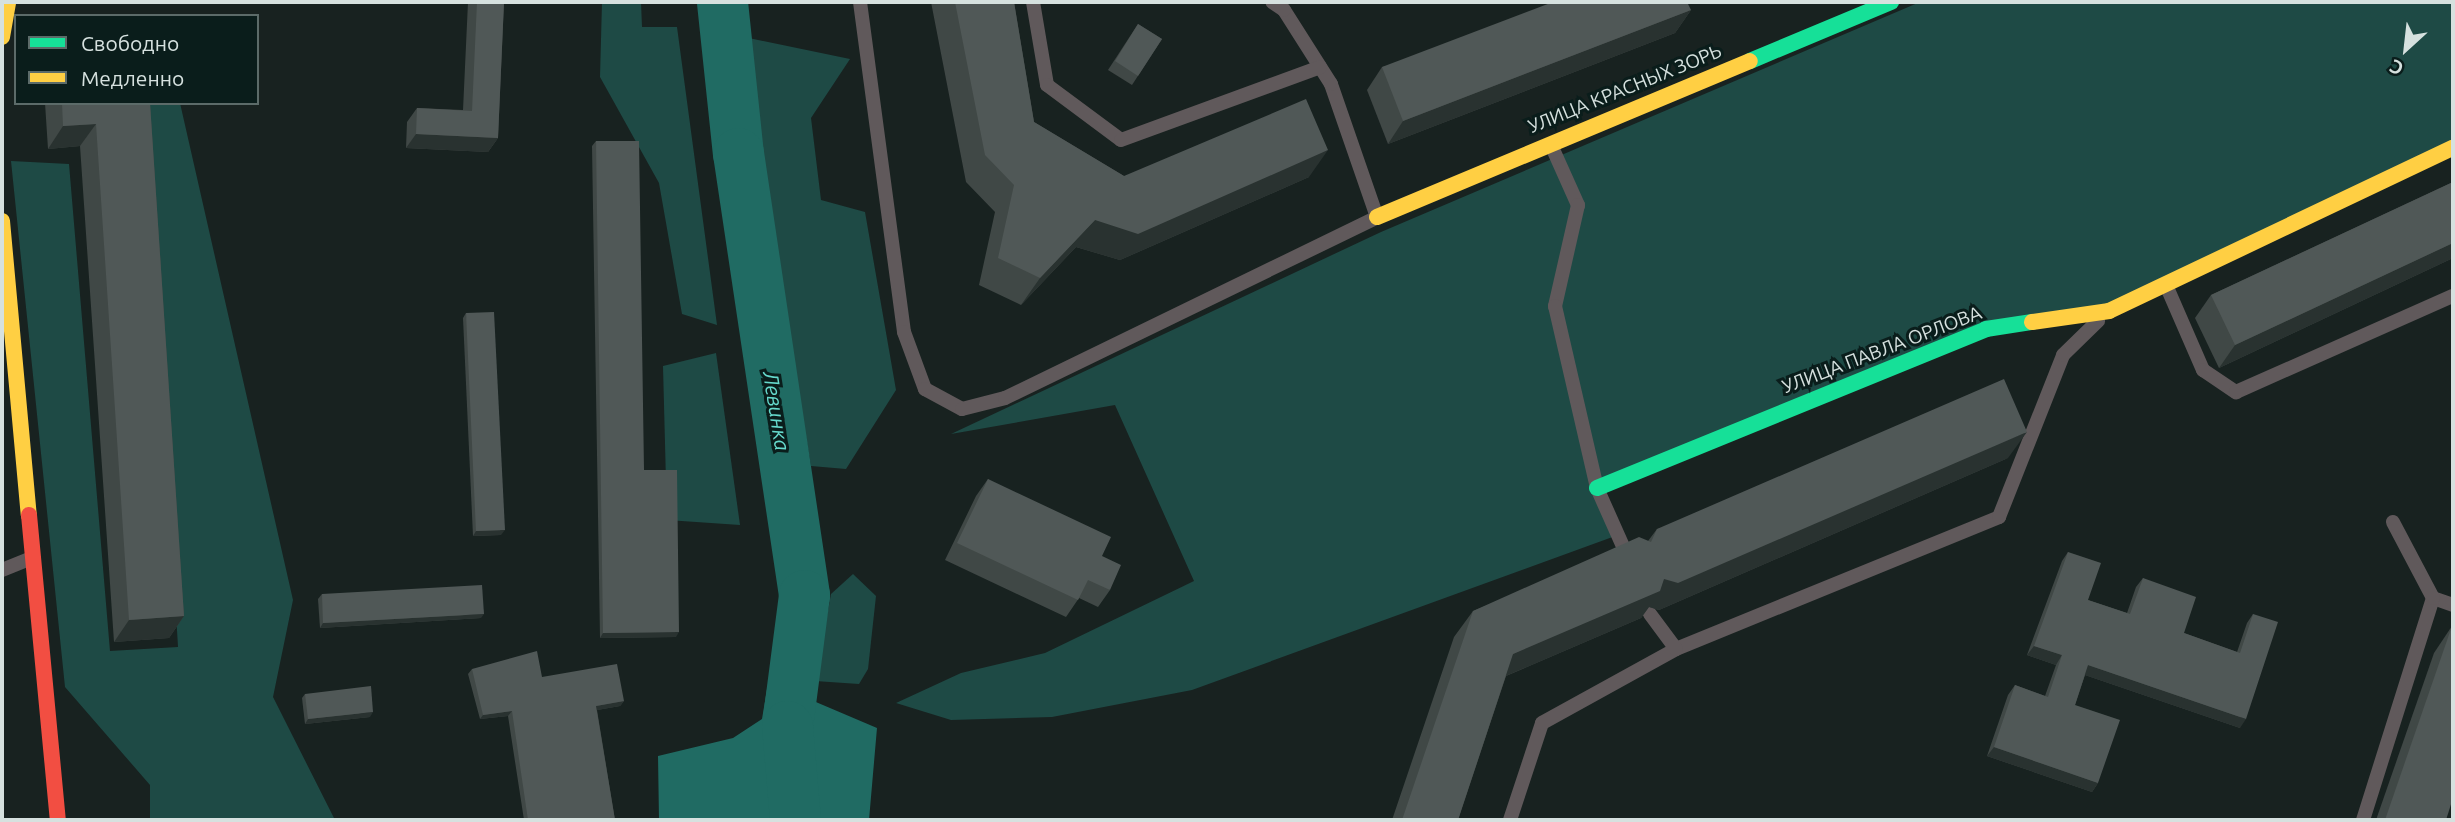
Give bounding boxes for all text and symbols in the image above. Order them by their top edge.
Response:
legend [14,14,259,105]
north arrow [2371,14,2441,84]
text: Свободно [81,31,179,55]
street label: УЛИЦА КРАСНЫХ ЗОРЬ [1525,40,1725,138]
text: С [2386,55,2407,80]
text: Медленно [81,66,184,90]
street label: УЛИЦА ПАВЛА ОРЛОВА [1779,301,1985,399]
water label: Левинка [758,370,796,452]

